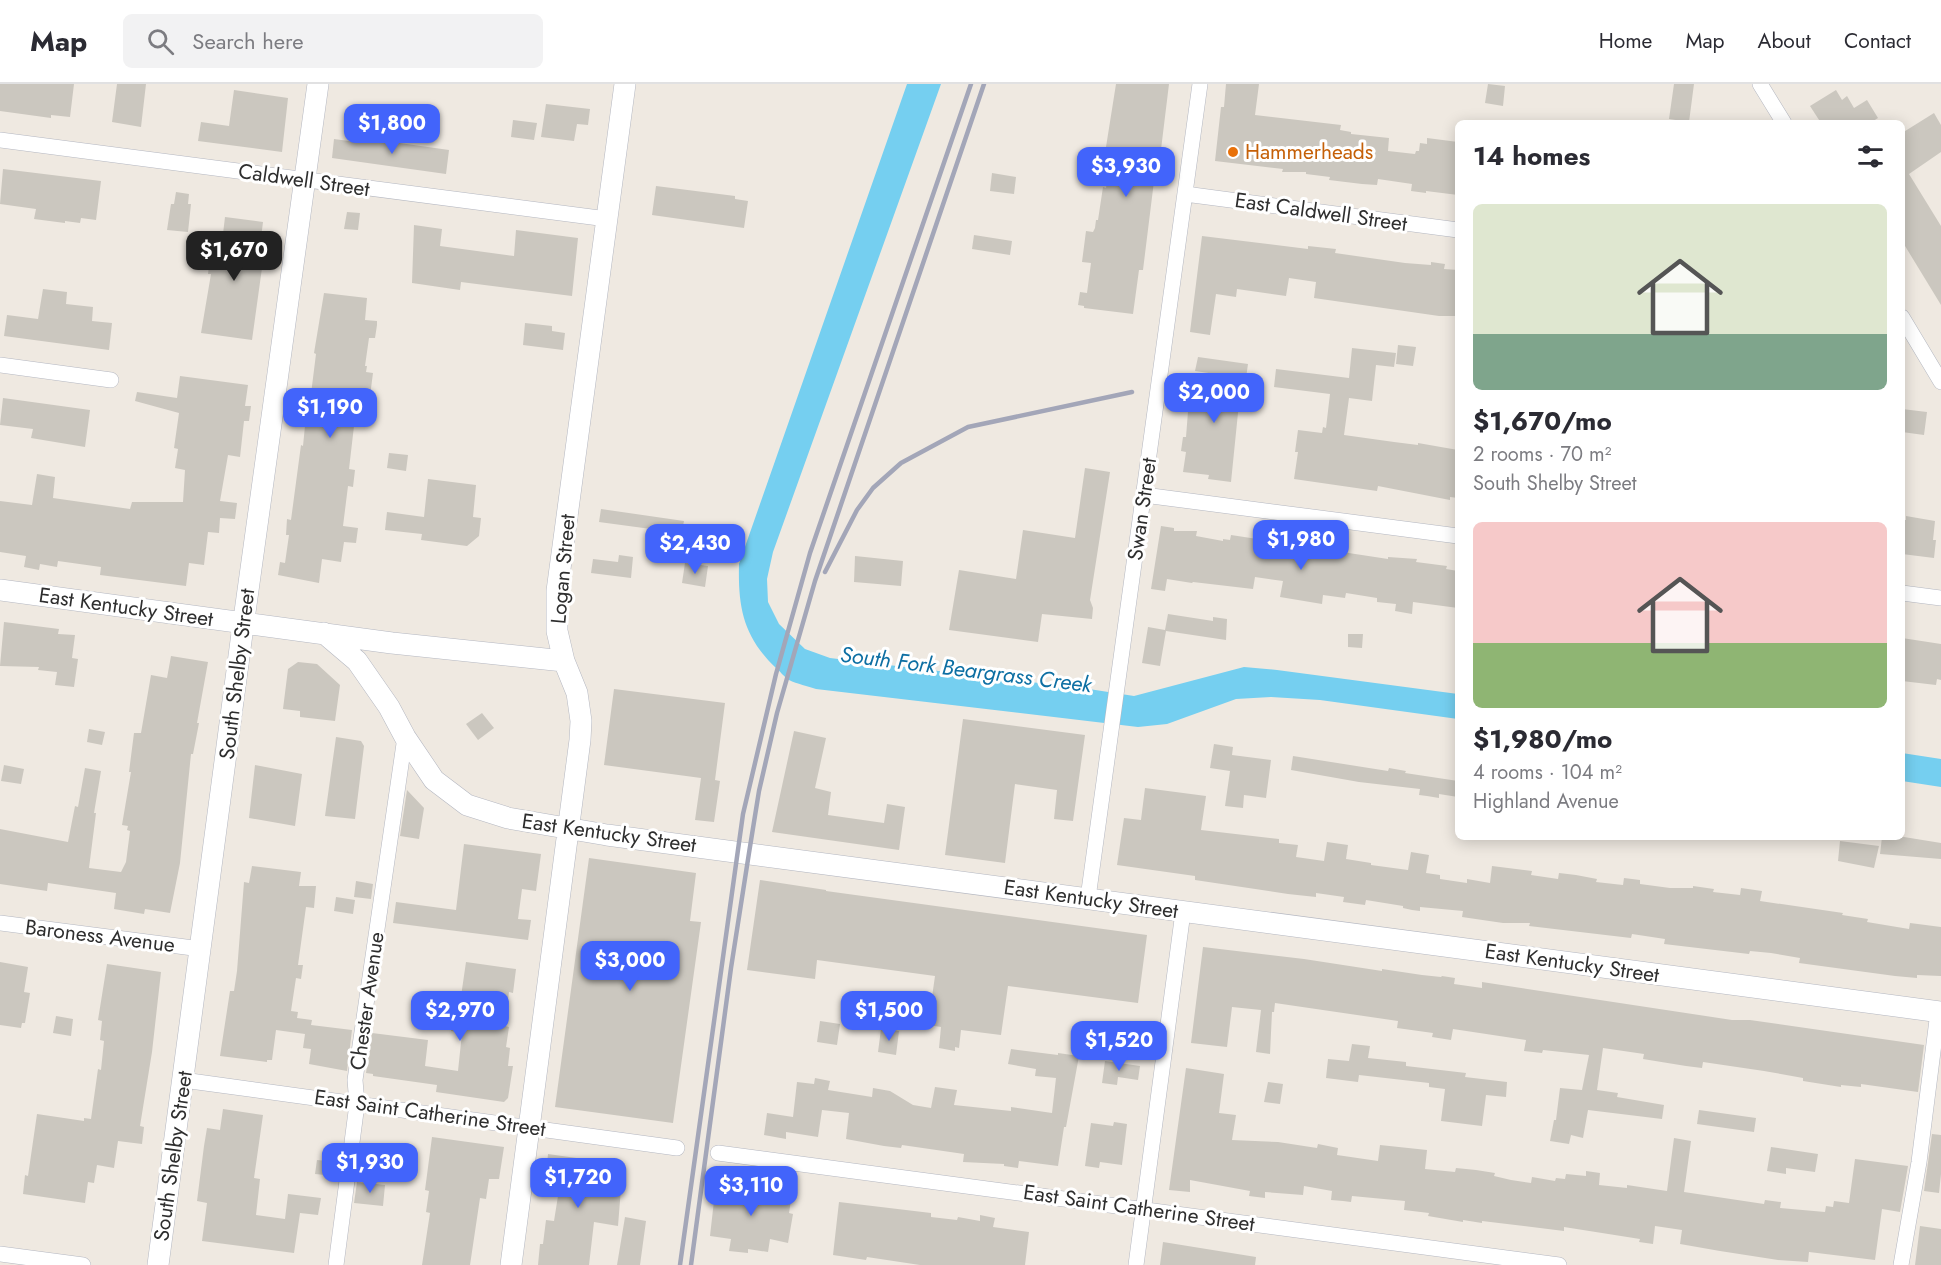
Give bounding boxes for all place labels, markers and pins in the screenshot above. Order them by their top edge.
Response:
pin: $1,800 [343,104,441,155]
place label: Hammerheads [1245,137,1373,167]
marker: Hammerheads [1226,145,1240,159]
pin: $3,930 [1077,147,1175,198]
pin: $1,670 [185,231,283,282]
pin: $2,000 [1165,373,1263,424]
pin: $1,190 [281,388,379,439]
pin: $1,980 [1252,520,1350,571]
pin: $2,430 [646,524,744,575]
pin: $3,000 [581,941,679,992]
pin: $2,970 [411,991,509,1042]
pin: $1,500 [840,991,938,1042]
pin: $1,520 [1070,1021,1168,1072]
pin: $1,930 [321,1143,419,1194]
pin: $1,720 [529,1158,627,1209]
pin: $3,110 [702,1166,800,1217]

